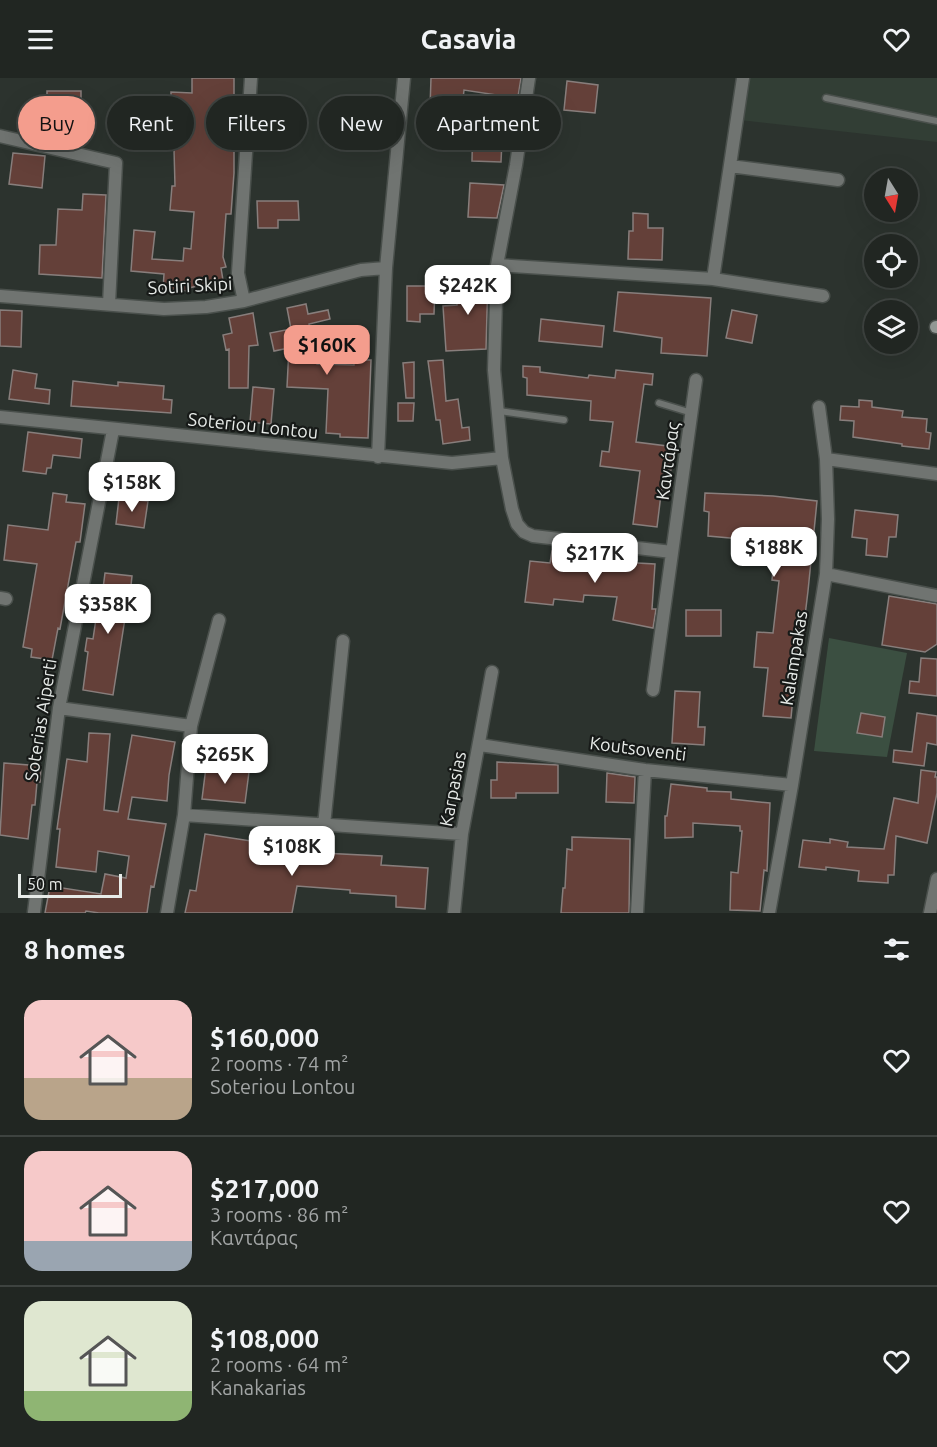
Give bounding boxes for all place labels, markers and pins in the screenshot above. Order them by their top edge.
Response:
pin: $242K [426,265,510,316]
pin: $160K [285,325,369,376]
pin: $158K [90,462,174,513]
pin: $188K [732,527,816,578]
pin: $217K [553,533,637,584]
pin: $358K [66,584,150,635]
pin: $265K [183,734,267,785]
pin: $108K [250,826,334,877]

